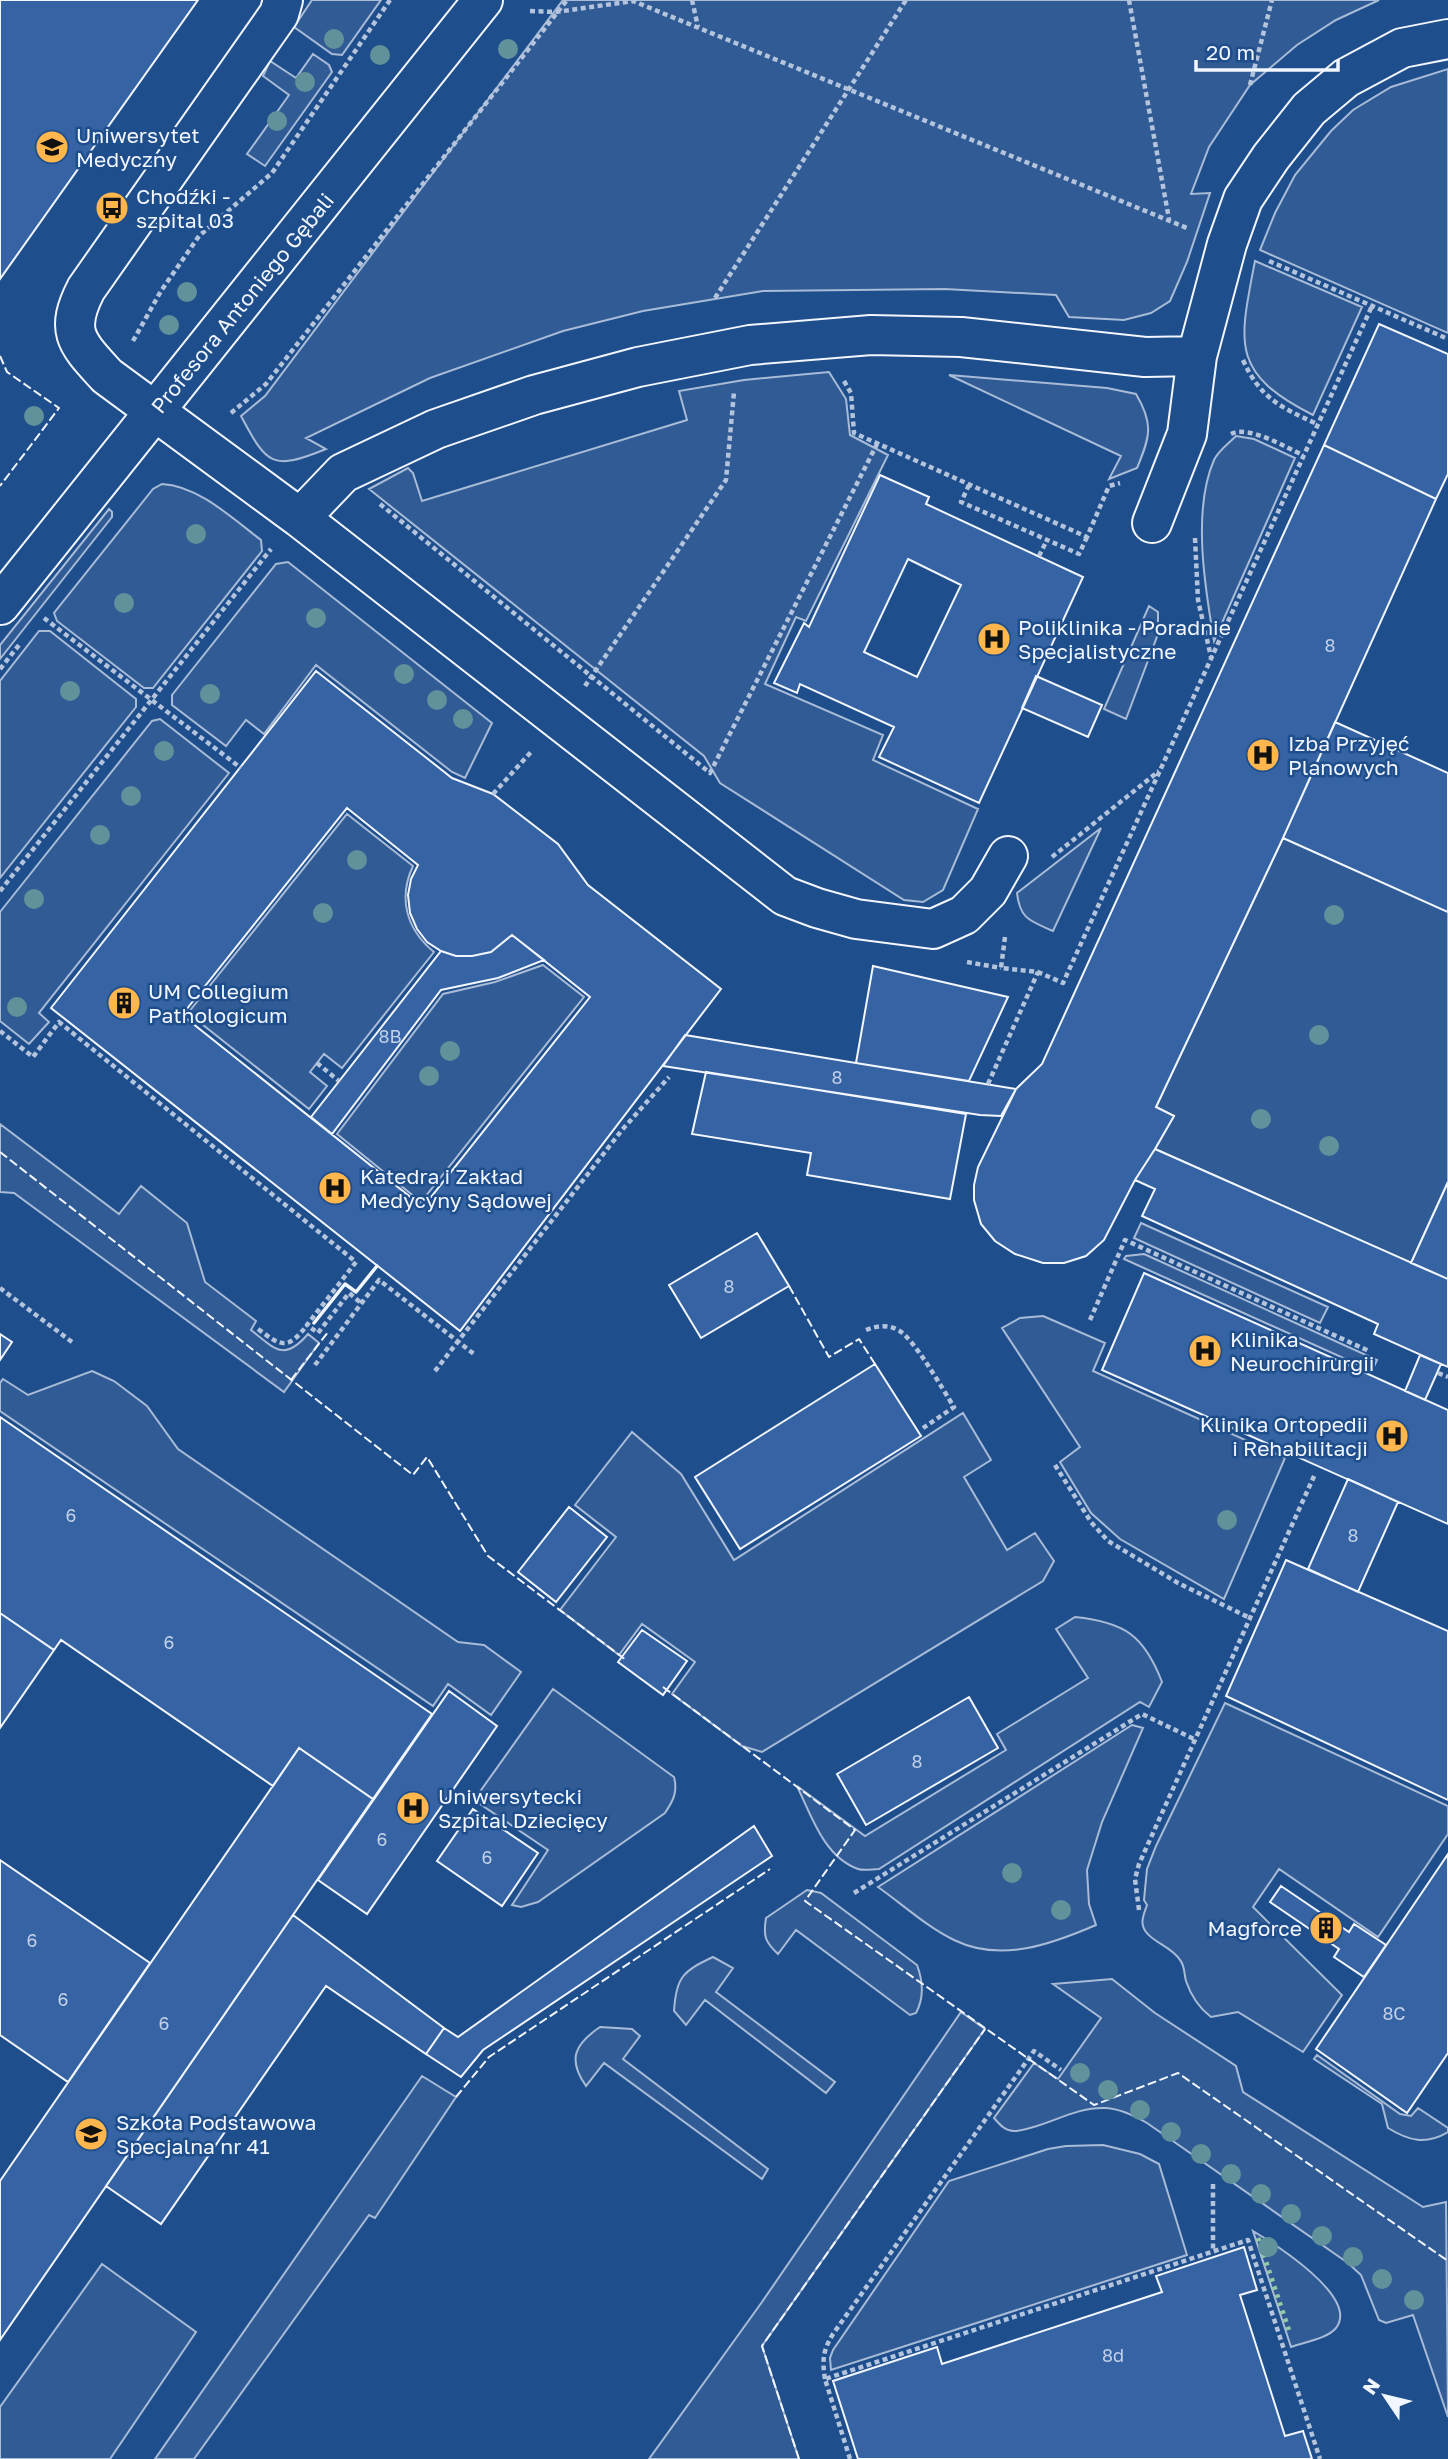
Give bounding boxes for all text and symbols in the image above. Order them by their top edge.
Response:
scale bar [1196,28,1338,72]
text: 20 m [1206,39,1255,65]
place label: Uniwersytet Medyczny [76,122,200,172]
school or university icon: Uniwersytet Medyczny [33,128,71,166]
place label: Chodźki - szpital 03 [136,183,234,233]
street label: Profesora Antoniego Gębali [145,188,339,418]
bus stop icon: Chodźki - szpital 03 [93,189,131,227]
place label: Poliklinika - Poradnie Specjalistyczne [1018,614,1231,664]
hospital icon: Poliklinika - Poradnie Specjalistyczne [975,620,1013,658]
house number: 8 [1325,634,1335,656]
place label: Izba Przyjęć Planowych [1288,730,1409,780]
hospital icon: Izba Przyjęć Planowych [1244,736,1282,774]
place label: UM Collegium Pathologicum [148,978,289,1028]
building icon: UM Collegium Pathologicum [105,984,143,1022]
house number: 8B [378,1025,402,1047]
house number: 8 [832,1066,842,1088]
place label: Katedra i Zakład Medycyny Sądowej [360,1163,552,1213]
hospital icon: Katedra i Zakład Medycyny Sądowej [316,1169,354,1207]
house number: 8 [724,1275,734,1297]
place label: Klinika Neurochirurgii [1230,1326,1374,1376]
hospital icon: Klinika Neurochirurgii [1186,1332,1224,1370]
place label: Klinika Ortopedii i Rehabilitacji [1200,1411,1368,1461]
hospital icon: Klinika Ortopedii i Rehabilitacji [1373,1417,1411,1455]
house number: 6 [66,1504,76,1526]
house number: 8 [1348,1524,1358,1546]
house number: 6 [164,1631,174,1653]
house number: 8 [912,1750,922,1772]
place label: Uniwersytecki Szpital Dziecięcy [438,1783,608,1833]
hospital icon: Uniwersytecki Szpital Dziecięcy [394,1789,432,1827]
house number: 6 [377,1828,387,1850]
house number: 6 [482,1846,492,1868]
building icon: Magforce [1307,1909,1345,1947]
place label: Magforce [1208,1915,1302,1941]
house number: 6 [27,1929,37,1951]
house number: 6 [58,1988,68,2010]
house number: 8C [1382,2002,1406,2024]
house number: 6 [159,2012,169,2034]
place label: Szkoła Podstawowa Specjalna nr 41 [116,2109,316,2159]
school or university icon: Szkoła Podstawowa Specjalna nr 41 [72,2115,110,2153]
house number: 8d [1102,2344,1124,2366]
north arrow [1350,2361,1420,2431]
text: N [1357,2373,1384,2398]

